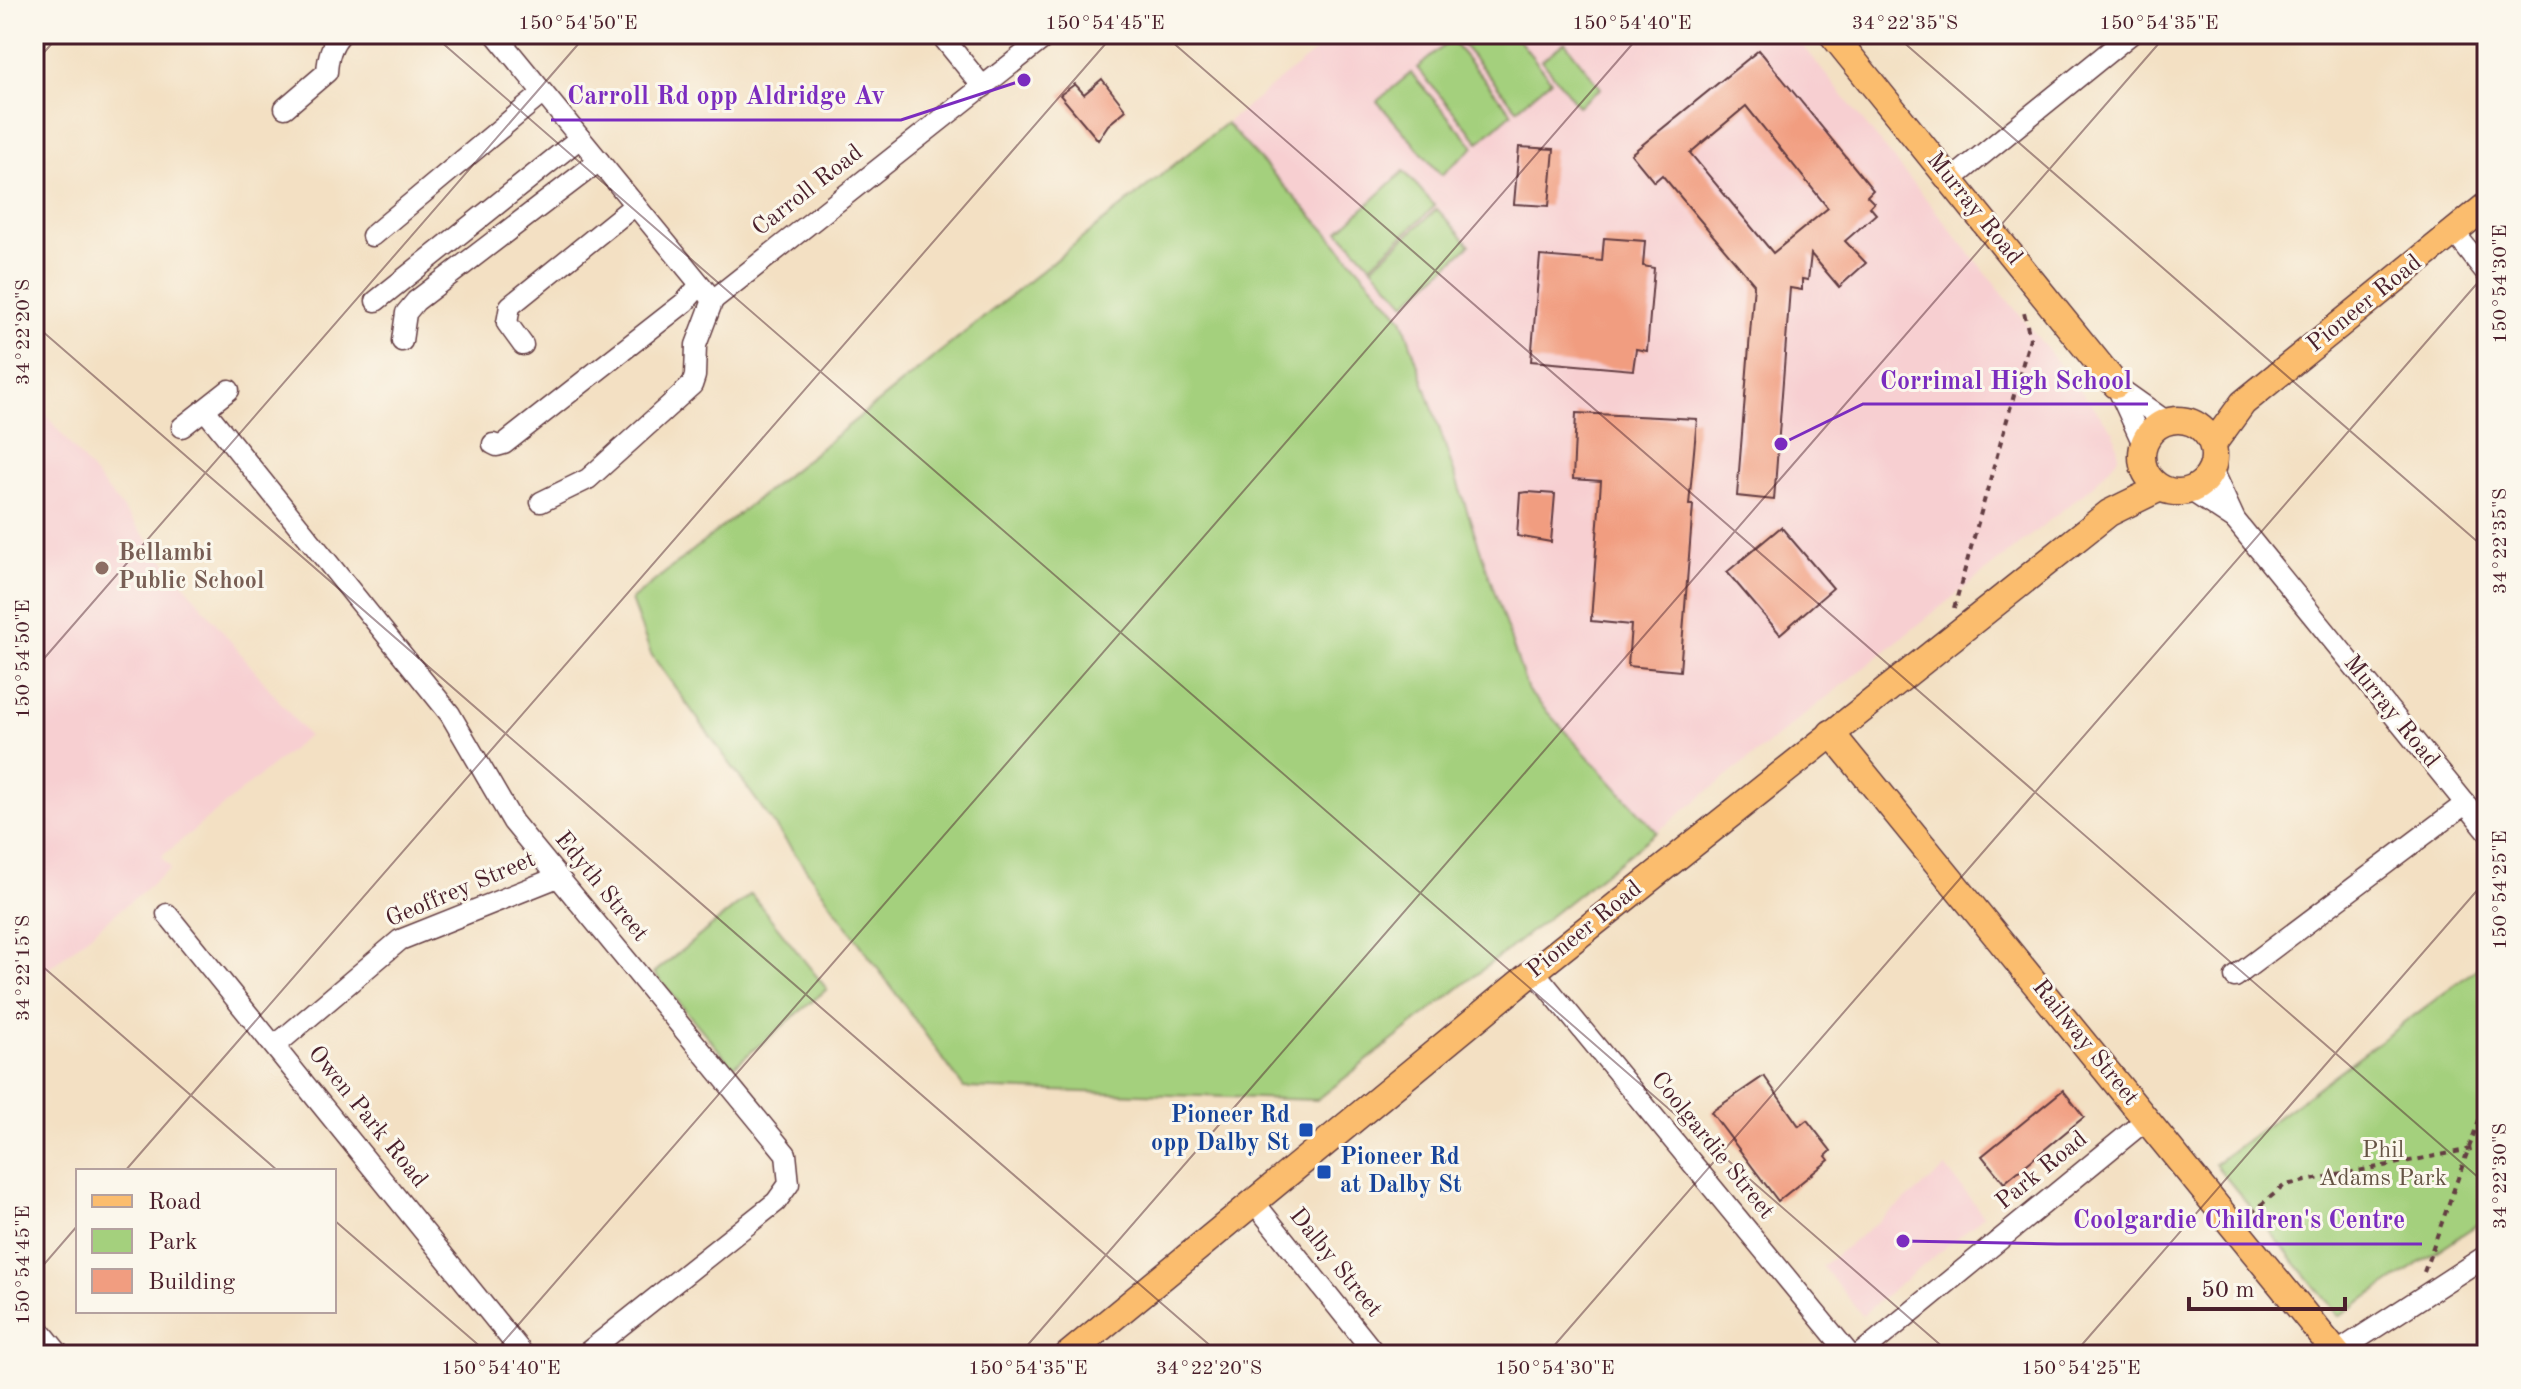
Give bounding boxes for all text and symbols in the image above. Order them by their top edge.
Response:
text: 150°54'50"E [518,14,638,34]
text: 150°54'45"E [1045,14,1165,34]
text: 150°54'40"E [1572,14,1692,34]
text: 34°22'35"S [1852,14,1958,34]
text: 150°54'35"E [2099,14,2219,34]
callout: Carroll Rd opp Aldridge Av [551,70,901,120]
text: Carroll Rd opp Aldridge Av [567,84,885,110]
street label: Carroll Road [748,141,868,241]
street label: Murray Road [1922,148,2026,270]
text: 150°54'30"E [2491,224,2511,344]
street label: Pioneer Road [2303,251,2427,357]
text: 34°22'20"S [14,279,34,385]
callout: Corrimal High School [1863,354,2148,404]
text: Corrimal High School [1880,369,2132,395]
text: 34°22'35"S [2491,488,2511,594]
place label: Bellambi Public School [118,542,264,594]
marker: Bellambi Public School [93,559,111,577]
text: 150°54'50"E [14,599,34,719]
street label: Murray Road [2339,651,2443,773]
street label: Edyth Street [550,828,652,946]
text: 150°54'25"E [2491,830,2511,950]
street label: Geoffrey Street [383,848,539,932]
street label: Pioneer Road [1523,877,1647,983]
text: 34°22'15"S [14,915,34,1021]
street label: Railway Street [2027,975,2143,1111]
street label: Owen Park Road [303,1042,431,1192]
street label: Coolgardie Street [1646,1068,1778,1224]
place label: Pioneer Rd opp Dalby St [1151,1104,1290,1156]
marker: Pioneer Rd opp Dalby St [1297,1121,1315,1139]
text: 34°22'30"S [2491,1123,2511,1229]
street label: Park Road [1992,1127,2092,1215]
park label: Phil Adams Park [2319,1139,2447,1191]
place label: Pioneer Rd at Dalby St [1340,1146,1462,1198]
marker: Pioneer Rd at Dalby St [1315,1163,1333,1181]
legend [76,1169,336,1313]
text: Road [148,1191,201,1215]
callout: Coolgardie Children's Centre [2057,1194,2422,1244]
street label: Dalby Street [1284,1204,1386,1322]
text: 150°54'45"E [14,1205,34,1325]
text: Coolgardie Children's Centre [2073,1208,2405,1234]
text: Park [148,1231,197,1255]
scale bar [2189,1261,2345,1311]
text: Building [148,1271,235,1295]
text: 50 m [2201,1279,2255,1303]
text: 150°54'40"E [441,1359,561,1379]
text: 150°54'35"E [968,1359,1088,1379]
text: 34°22'20"S [1156,1359,1262,1379]
text: 150°54'30"E [1495,1359,1615,1379]
text: 150°54'25"E [2021,1359,2141,1379]

